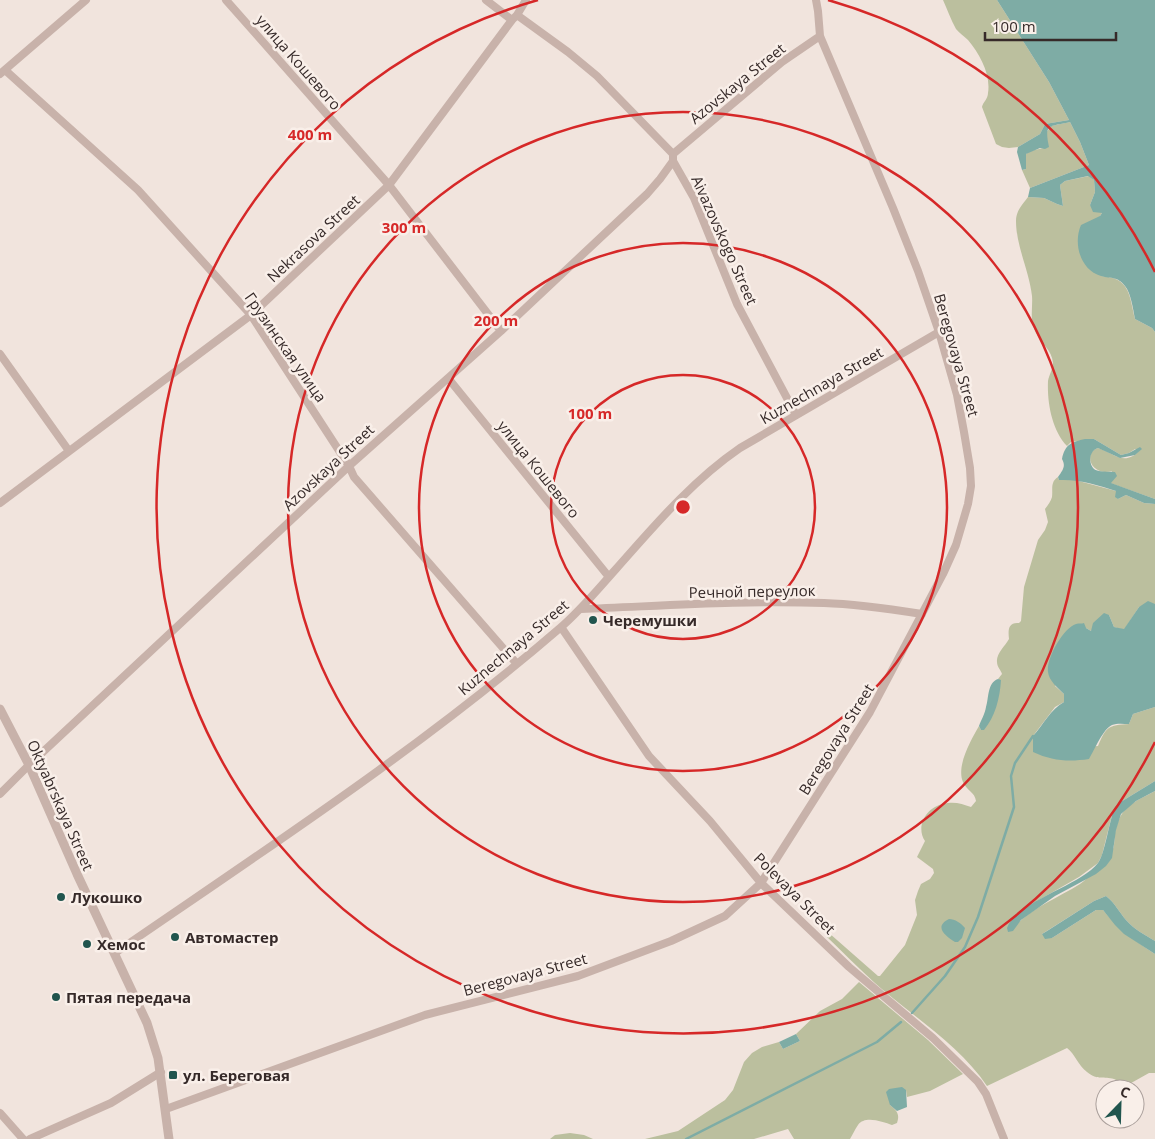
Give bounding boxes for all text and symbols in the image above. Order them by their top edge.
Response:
street label: улица Кошевого [252,10,346,114]
scale bar [985,10,1116,42]
text: 100 m [992,16,1036,36]
street label: Azovskaya Street [685,38,789,128]
text: 400 m [288,124,332,144]
street label: Aivazovskogo Street [687,172,763,308]
street label: Nekrasova Street [262,190,364,286]
text: 300 m [382,217,426,237]
street label: Грузинская улица [241,288,331,406]
street label: Beregovaya Street [930,291,984,419]
text: 200 m [474,310,518,330]
street label: Kuznechnaya Street [756,342,886,428]
text: 100 m [568,403,612,423]
street label: улица Кошевого [493,416,585,522]
street label: Azovskaya Street [278,419,378,515]
centre of rings [674,498,692,516]
street label: Речной переулок [688,580,816,602]
street label: Kuznechnaya Street [453,595,573,699]
place label: Черемушки [603,610,697,630]
marker: Черемушки [587,614,599,626]
street label: Beregovaya Street [794,680,878,798]
street label: Oktyabrskaya Street [23,736,99,874]
street label: Polevaya Street [750,848,840,938]
place label: Лукошко [71,887,142,907]
marker: Лукошко [55,891,67,903]
place label: Автомастер [185,927,278,947]
marker: Автомастер [169,931,181,943]
place label: Хемос [97,934,146,954]
marker: Хемос [81,938,93,950]
street label: Beregovaya Street [461,948,589,1000]
place label: Пятая передача [66,987,191,1007]
marker: Пятая передача [50,991,62,1003]
place label: ул. Береговая [183,1065,290,1085]
marker: ул. Береговая [167,1069,179,1081]
north arrow [1095,1079,1145,1129]
text: С [1117,1081,1133,1102]

